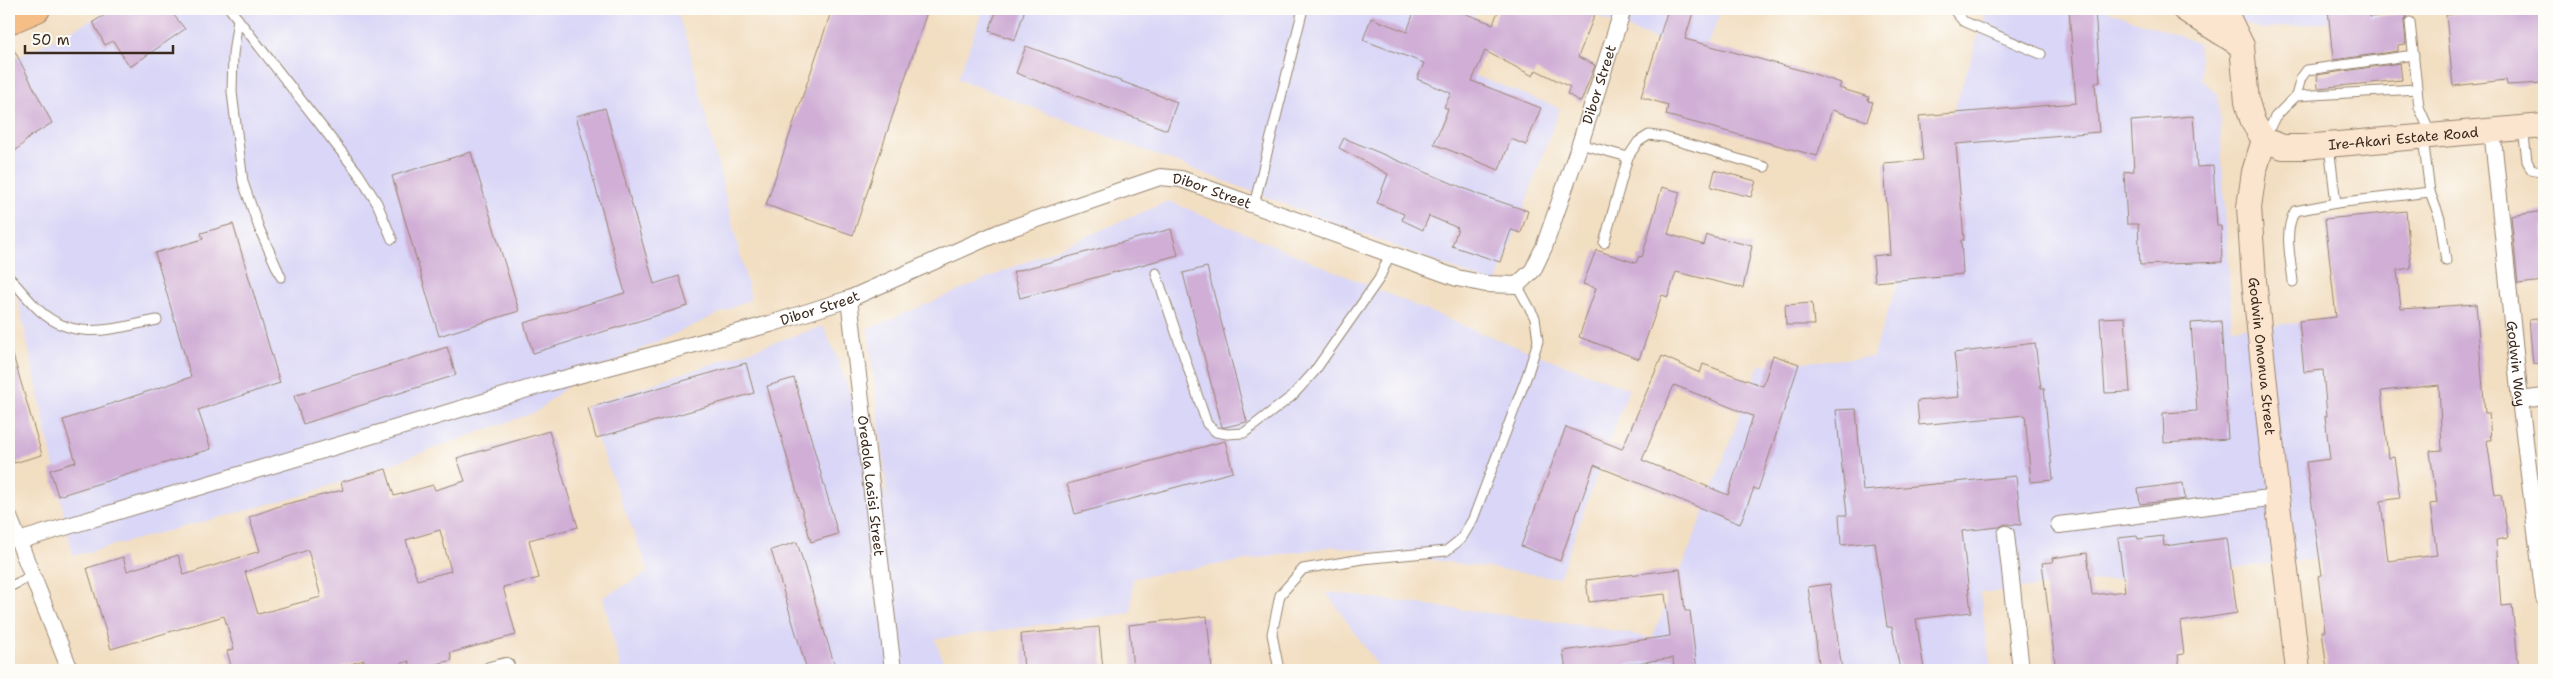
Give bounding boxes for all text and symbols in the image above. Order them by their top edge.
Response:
scale bar [25,22,172,54]
text: 50 m [32,30,70,50]
street label: Dibor Street [1578,42,1620,126]
street label: Ire-Akari Estate Road [2327,123,2479,154]
street label: Dibor Street [1172,169,1254,212]
street label: Godwin Omonua Street [2245,276,2279,436]
street label: Dibor Street [778,286,862,329]
street label: Godwin Way [2503,320,2530,408]
street label: Oredola Lasisi Street [854,414,888,557]

